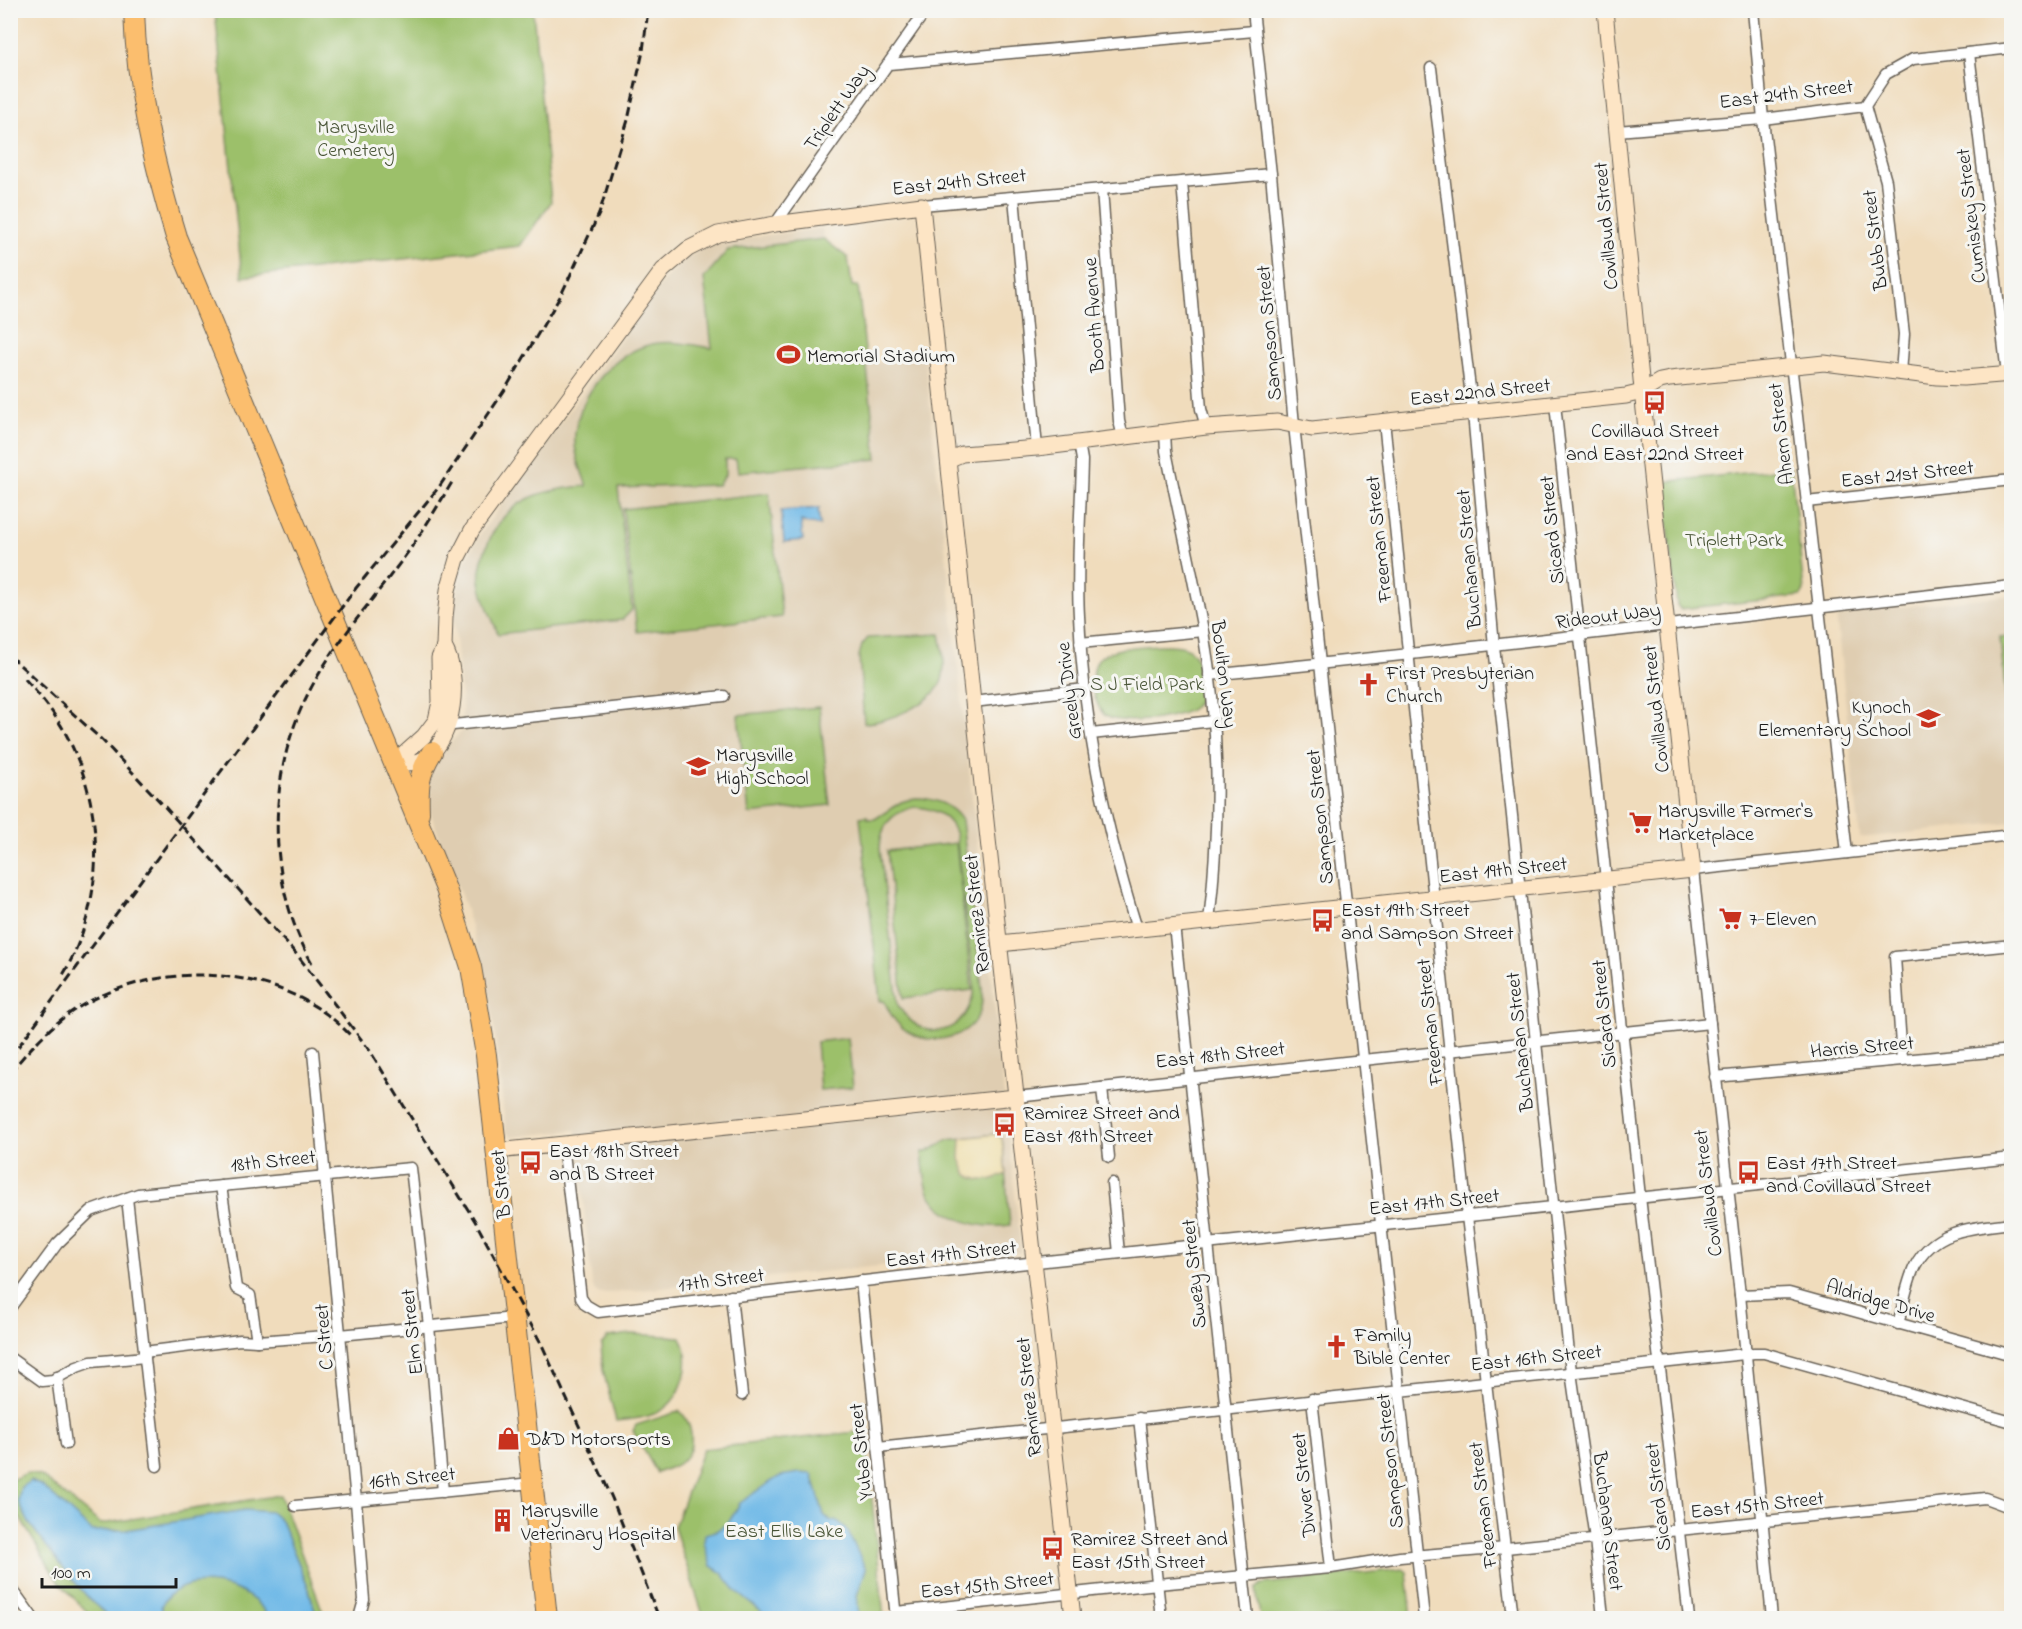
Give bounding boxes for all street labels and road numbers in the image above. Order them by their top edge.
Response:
street label: Triplett Way [798,59,879,158]
street label: East 24th Street [1718,73,1855,118]
street label: Cumiskey Street [1950,146,1995,285]
street label: Covillaud Street [1587,160,1628,291]
street label: East 24th Street [891,162,1028,205]
street label: Bubb Street [1856,188,1897,292]
street label: Booth Avenue [1077,256,1114,374]
street label: Sampson Street [1250,264,1291,402]
street label: East 22nd Street [1409,372,1552,415]
street label: Ahern Street [1762,381,1803,486]
street label: East 21st Street [1839,454,1975,497]
street label: Freeman Street [1359,474,1402,604]
street label: Sicard Street [1533,474,1574,585]
street label: Buchanan Street [1450,488,1491,631]
street label: Rideout Way [1554,597,1663,638]
street label: Boulton Way [1201,618,1243,730]
street label: Greely Drive [1050,640,1091,741]
street label: Covillaud Street [1636,643,1679,774]
street label: Sampson Street [1300,747,1343,886]
street label: East 19th Street [1438,850,1569,893]
street label: Ramirez Street [958,852,999,975]
street label: Freeman Street [1410,957,1453,1087]
street label: Sicard Street [1585,958,1626,1069]
street label: Buchanan Street [1500,970,1543,1114]
street label: Harris Street [1809,1029,1916,1067]
street label: East 18th Street [1154,1035,1287,1078]
street label: Covillaud Street [1687,1127,1732,1258]
street label: 18th Street [229,1144,318,1181]
street label: B Street [484,1148,521,1220]
street label: East 17th Street [1368,1182,1501,1225]
street label: Swezy Street [1175,1217,1216,1330]
street label: East 17th Street [885,1234,1018,1277]
street label: 17th Street [677,1262,766,1301]
street label: Aldridge Drive [1822,1273,1938,1333]
street label: Elm Street [395,1287,432,1376]
street label: C Street [308,1302,343,1371]
street label: Ramirez Street [1010,1335,1051,1458]
street label: East 16th Street [1469,1338,1603,1381]
street label: Sampson Street [1370,1391,1413,1530]
street label: Yuba Street [843,1402,882,1502]
street label: Divver Street [1286,1431,1325,1539]
street label: Freeman Street [1462,1440,1507,1571]
street label: Sicard Street [1638,1441,1681,1553]
street label: Buchanan Street [1583,1449,1629,1593]
street label: 16th Street [368,1461,457,1498]
street label: East 15th Street [1689,1485,1826,1528]
street label: East 15th Street [919,1565,1056,1608]

